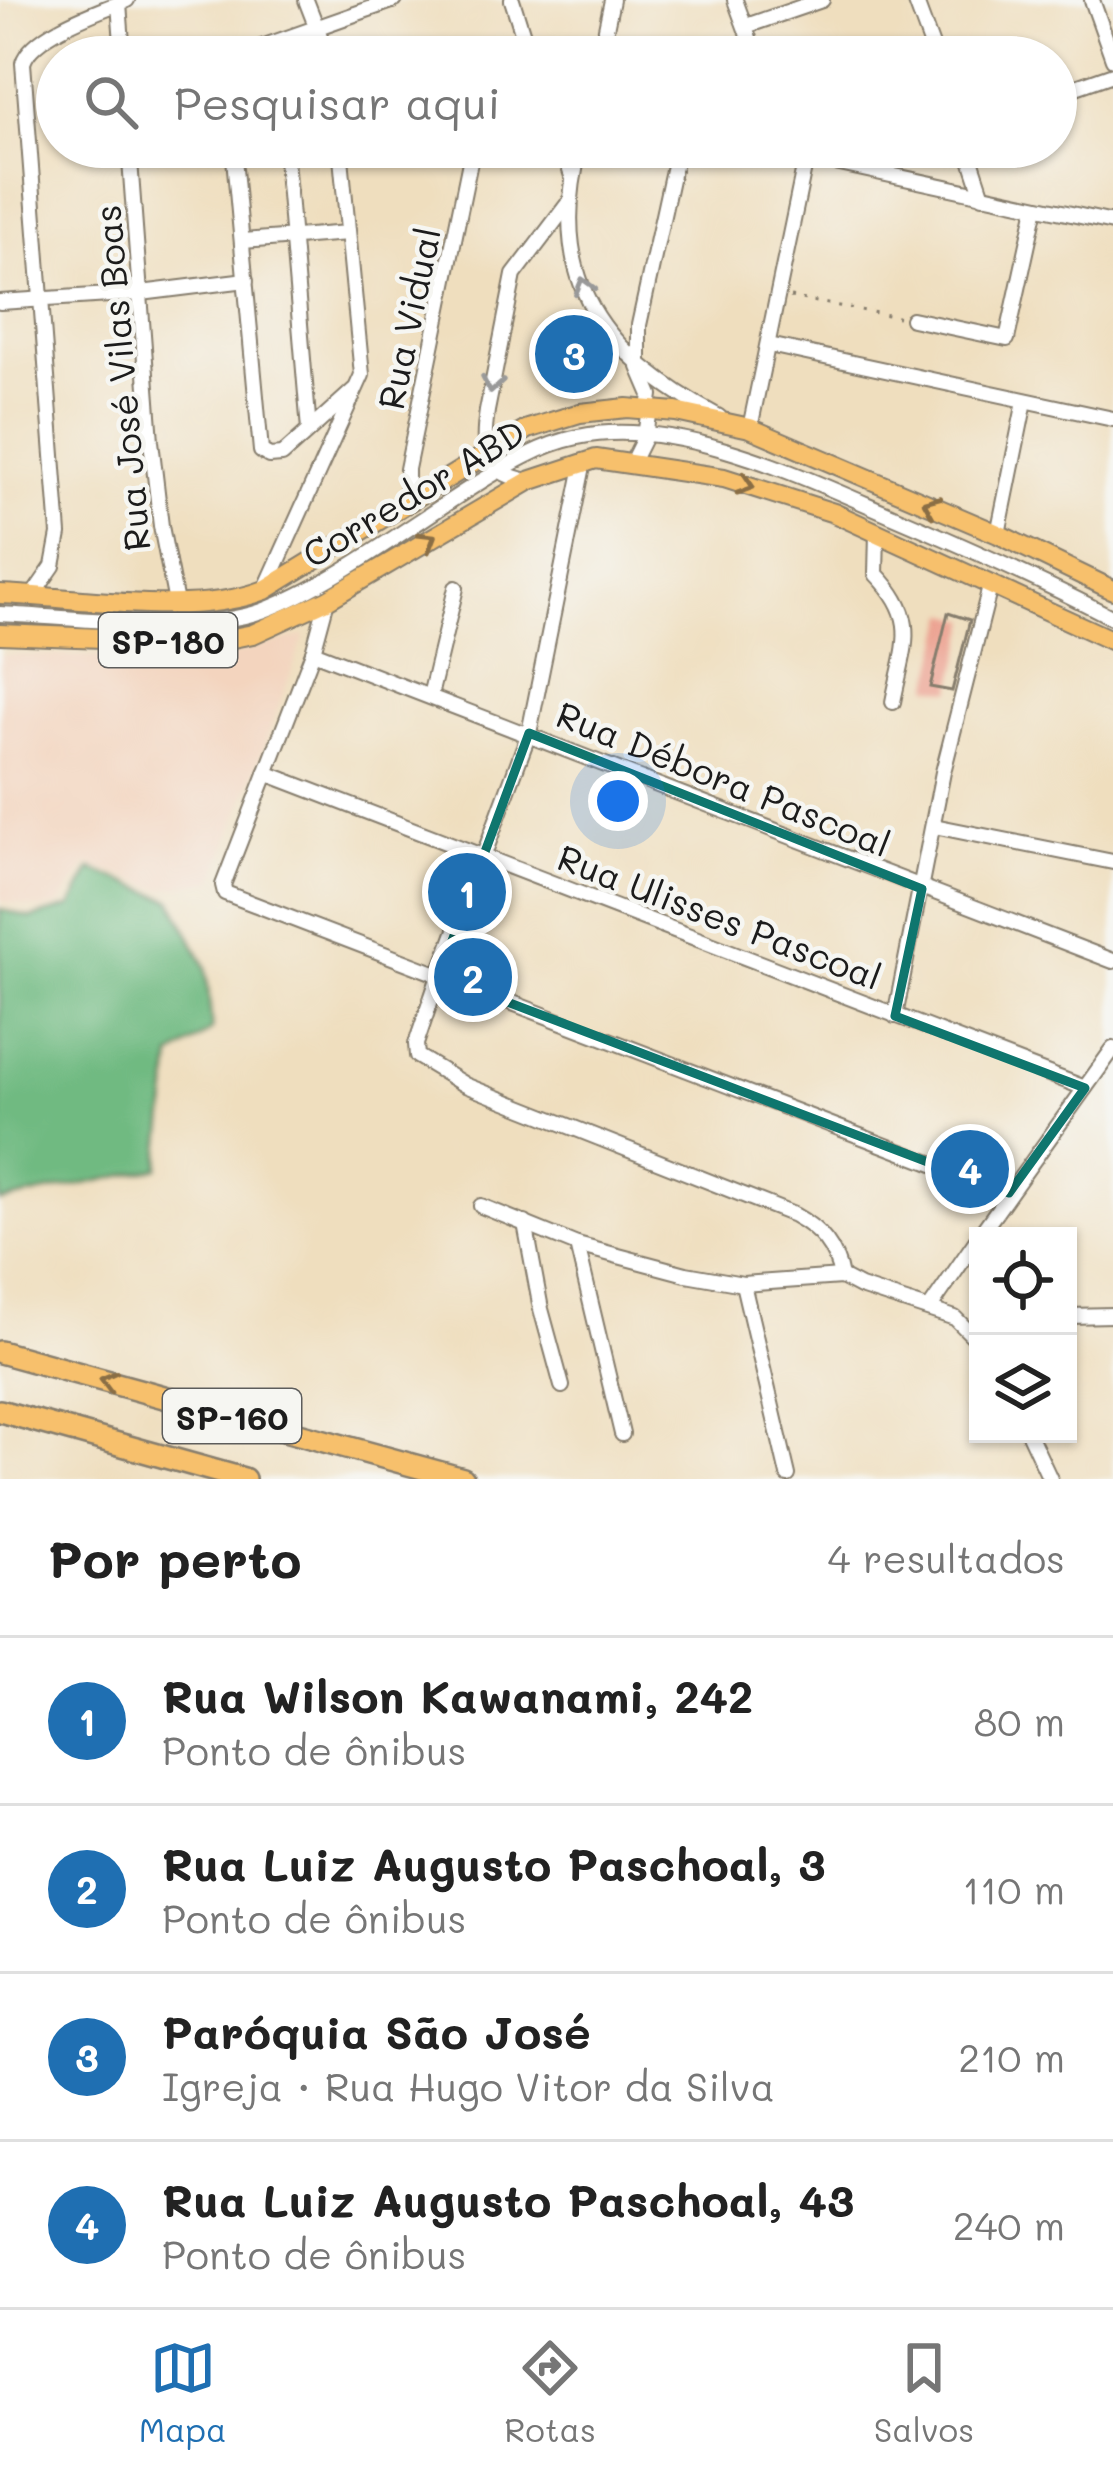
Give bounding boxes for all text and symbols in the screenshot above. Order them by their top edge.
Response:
search box [36,36,1077,168]
icon: search [78,69,144,135]
text: Pesquisar aqui [174,73,501,131]
street label: Rua José Vilas Boas [82,203,160,553]
street label: Rua Vidual [366,223,450,413]
one-way arrow [573,277,598,298]
pin: 3 [535,309,613,399]
one-way arrow [480,375,505,395]
street label: Corredor ABD [293,407,533,577]
one-way arrow [735,470,756,495]
one-way arrow [922,495,943,519]
one-way arrow [415,532,437,554]
road number: SP-180 [99,613,237,667]
street label: Rua Débora Pascoal [550,690,898,866]
your location [588,771,648,831]
street label: Rua Ulisses Pascoal [551,833,889,999]
pin: 1 [428,847,506,937]
pin: 2 [434,932,512,1022]
pin: 4 [931,1124,1009,1214]
map controls [969,1227,1077,1443]
button: locate [969,1227,1077,1335]
button: layers [969,1335,1077,1443]
one-way arrow [98,1371,118,1396]
road number: SP-160 [163,1389,301,1443]
text: Por perto [48,1524,301,1591]
text: 4 resultados [828,1532,1065,1583]
text: Rua Wilson Kawanami, 242 [162,1666,753,1724]
text: 1 [78,1695,96,1746]
text: 80 m [974,1695,1065,1746]
text: Ponto de ônibus [162,1724,466,1775]
text: Rua Luiz Augusto Paschoal, 3 [162,1834,826,1892]
text: 2 [76,1863,98,1914]
text: 110 m [963,1863,1065,1914]
text: Ponto de ônibus [162,1892,466,1943]
text: Paróquia São José [162,2002,591,2060]
text: 3 [75,2031,99,2082]
text: 210 m [958,2031,1065,2082]
text: Igreja · Rua Hugo Vitor da Silva [162,2060,775,2111]
text: Rua Luiz Augusto Paschoal, 43 [162,2170,854,2228]
text: 4 [75,2199,99,2250]
text: 240 m [953,2199,1065,2250]
text: Ponto de ônibus [162,2228,466,2279]
tab: Mapa [139,2335,227,2450]
tab: Rotas [504,2335,596,2450]
tab: Salvos [874,2335,974,2450]

